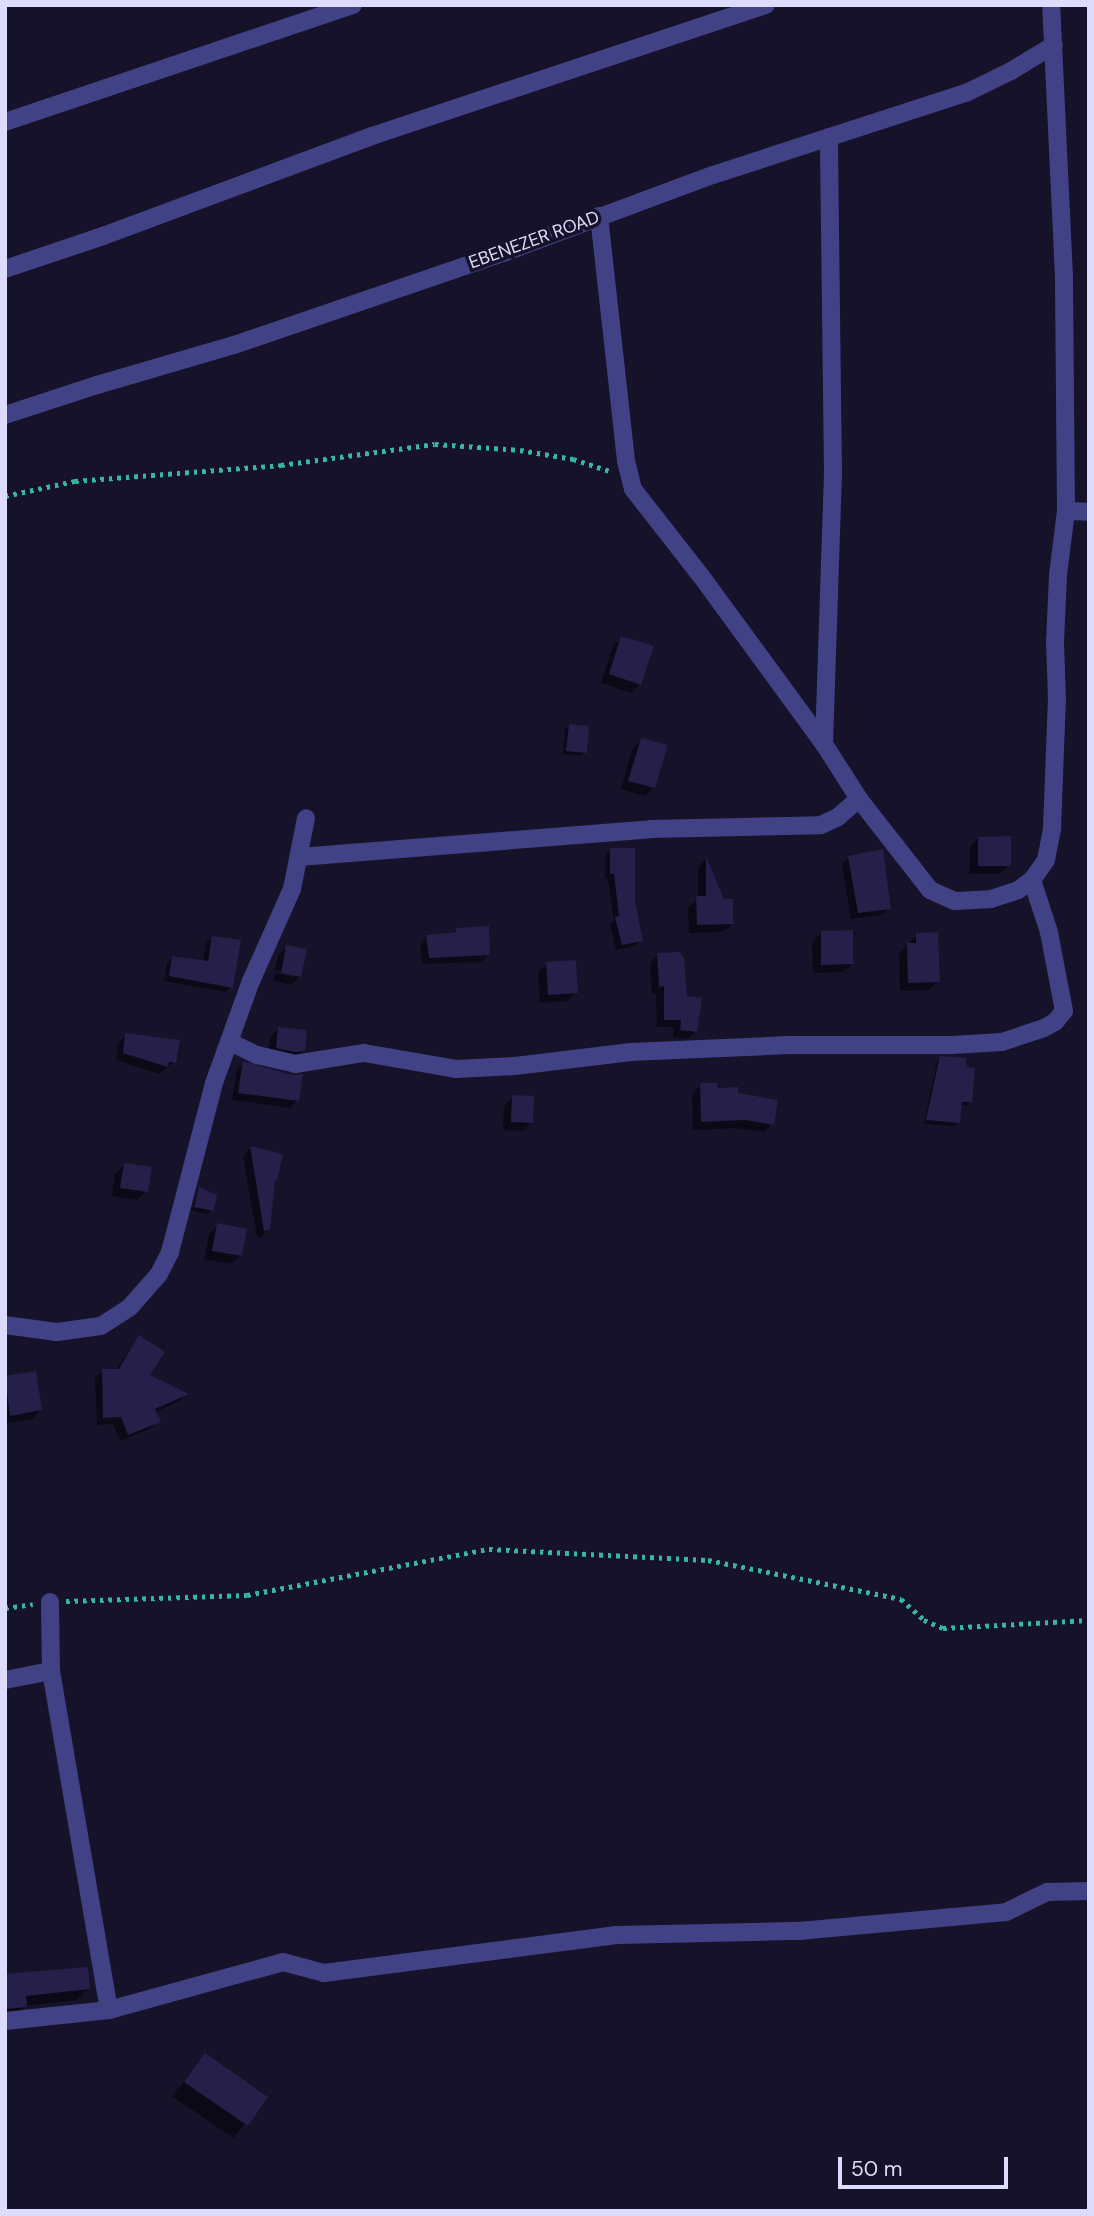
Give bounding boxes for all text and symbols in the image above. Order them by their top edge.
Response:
street label: EBENEZER ROAD [466,206,602,274]
scale bar [842,2142,1012,2186]
text: 50 m [851,2155,902,2183]

